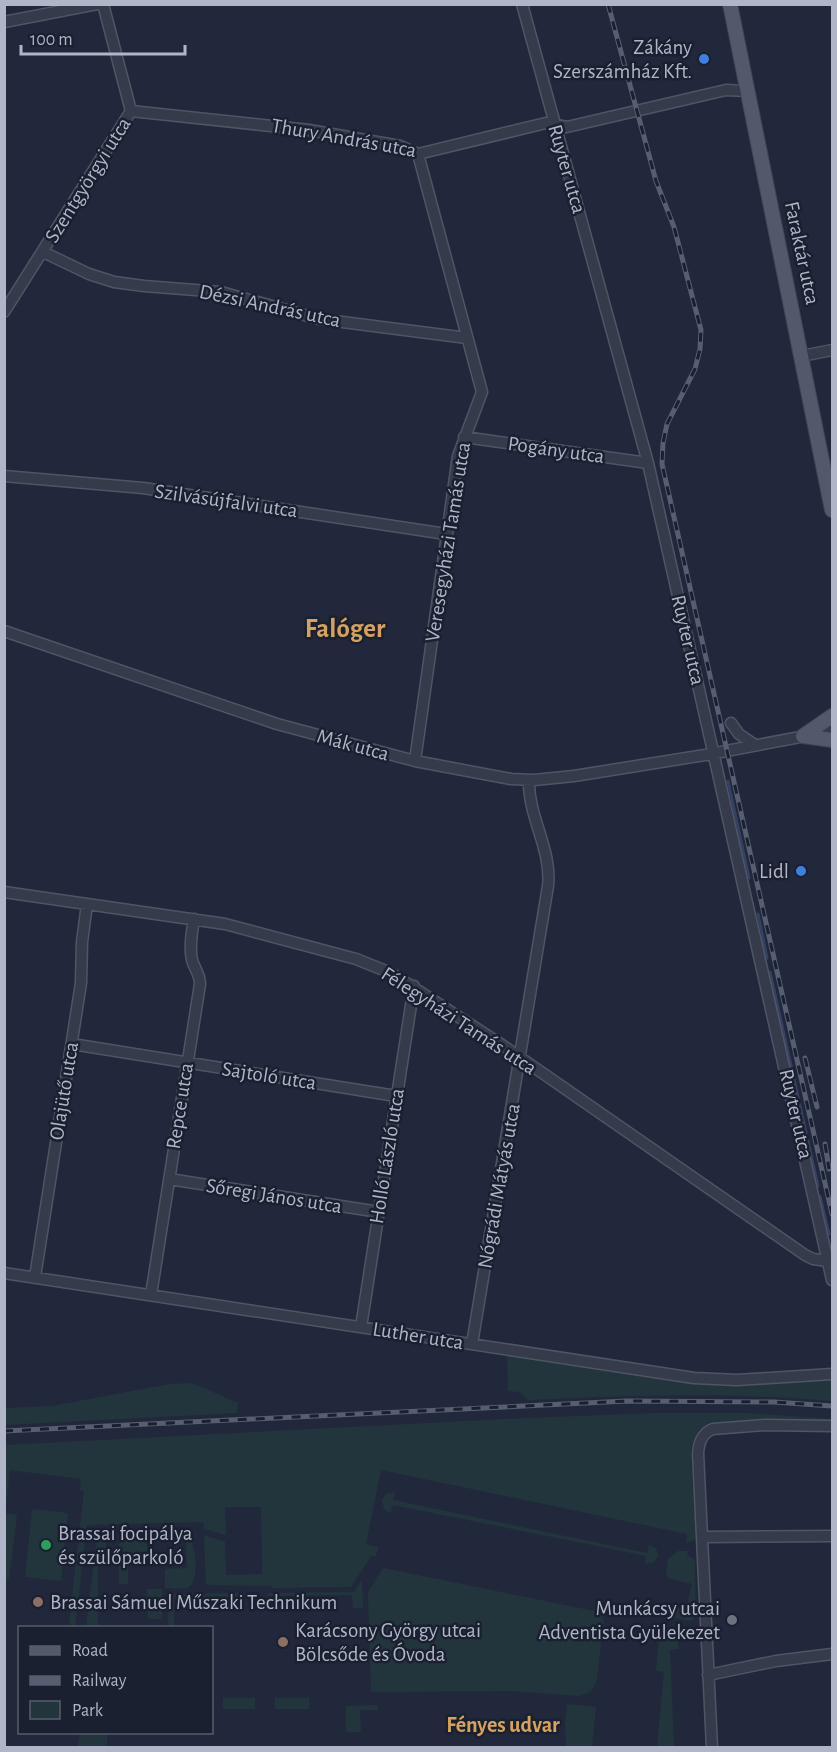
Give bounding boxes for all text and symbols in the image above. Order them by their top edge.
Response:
scale bar [21,18,184,56]
text: 100 m [30,31,73,49]
place label: Zákány Szerszámház Kft. [553,37,692,82]
marker: Zákány Szerszámház Kft. [697,52,711,66]
street label: Szentgyörgyi utca [41,113,135,246]
street label: Thury András utca [270,115,418,161]
street label: Ruyter utca [544,122,590,216]
street label: Faraktár utca [781,199,823,307]
street label: Dézsi András utca [197,281,343,331]
street label: Pogány utca [506,433,606,467]
street label: Veresegyházi Tamás utca [422,440,474,643]
street label: Szilvásújfalvi utca [153,481,299,521]
street label: Ruyter utca [667,593,709,687]
district label: Falóger [305,615,386,642]
street label: Mák utca [315,725,392,765]
place label: Lidl [759,861,789,882]
marker: Lidl [794,864,808,878]
street label: Félegyházi Tamás utca [378,963,541,1079]
street label: Olajütő utca [46,1040,82,1142]
street label: Sajtoló utca [220,1058,318,1094]
street label: Repce utca [163,1061,197,1151]
street label: Ruyter utca [775,1067,817,1161]
street label: Holló László utca [366,1086,408,1225]
street label: Nógrádi Mátyás utca [474,1102,524,1270]
street label: Sőregi János utca [205,1175,344,1217]
street label: Luther utca [371,1318,465,1354]
place label: Brassai focipálya és szülőparkoló [58,1523,193,1568]
marker: Brassai focipálya és szülőparkoló [39,1538,53,1552]
place label: Brassai Sámuel Műszaki Technikum [50,1592,337,1613]
marker: Brassai Sámuel Műszaki Technikum [31,1595,45,1609]
place label: Munkácsy utcai Adventista Gyülekezet [538,1598,720,1643]
marker: Munkácsy utcai Adventista Gyülekezet [725,1613,739,1627]
place label: Karácsony György utcai Bölcsőde és Óvoda [295,1620,481,1665]
legend [18,1626,213,1734]
marker: Karácsony György utcai Bölcsőde és Óvoda [276,1635,290,1649]
text: Road [72,1642,108,1660]
text: Railway [72,1672,127,1690]
text: Park [72,1702,104,1720]
district label: Fényes udvar [446,1714,560,1737]

